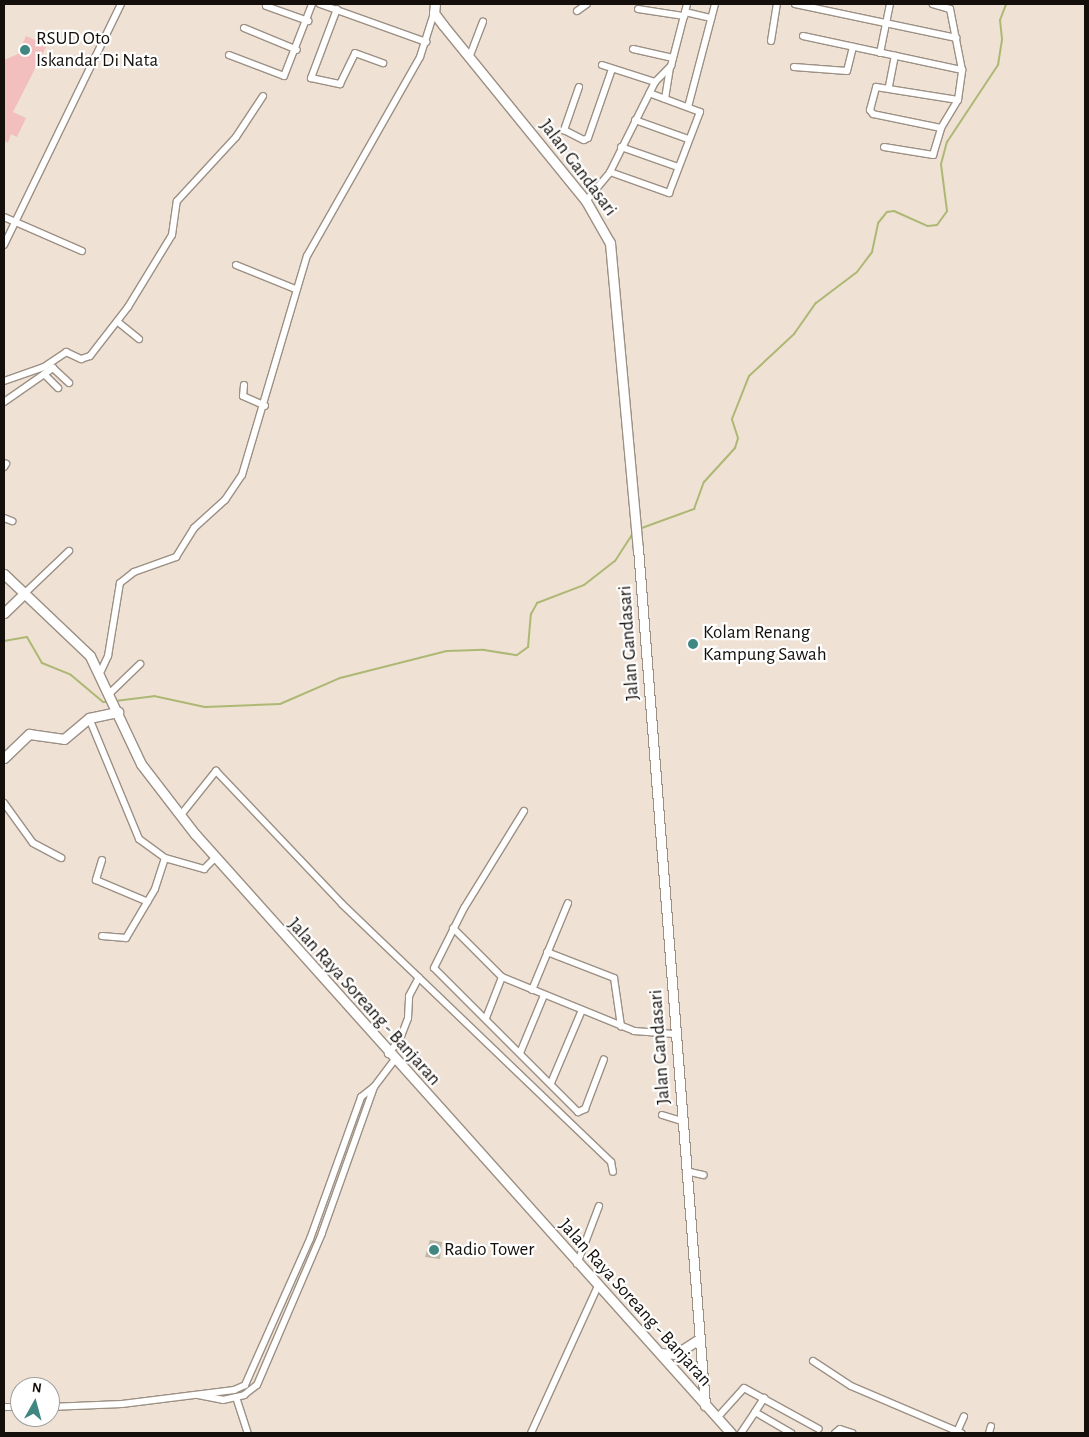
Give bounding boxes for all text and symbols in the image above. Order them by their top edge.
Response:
place label: RSUD Oto Iskandar Di Nata [36,28,158,72]
marker: RSUD Oto Iskandar Di Nata [18,43,32,57]
street label: Jalan Gandasari [534,115,622,221]
street label: Jalan Gandasari [614,585,644,701]
place label: Kolam Renang Kampung Sawah [703,622,827,666]
marker: Kolam Renang Kampung Sawah [687,638,699,650]
street label: Jalan Raya Soreang - Banjaran [283,913,445,1091]
street label: Jalan Gandasari [645,989,675,1105]
street label: Jalan Raya Soreang - Banjaran [554,1214,716,1392]
place label: Radio Tower [444,1239,534,1261]
marker: Radio Tower [428,1244,440,1256]
north arrow [10,1377,60,1427]
text: N [31,1381,42,1396]

